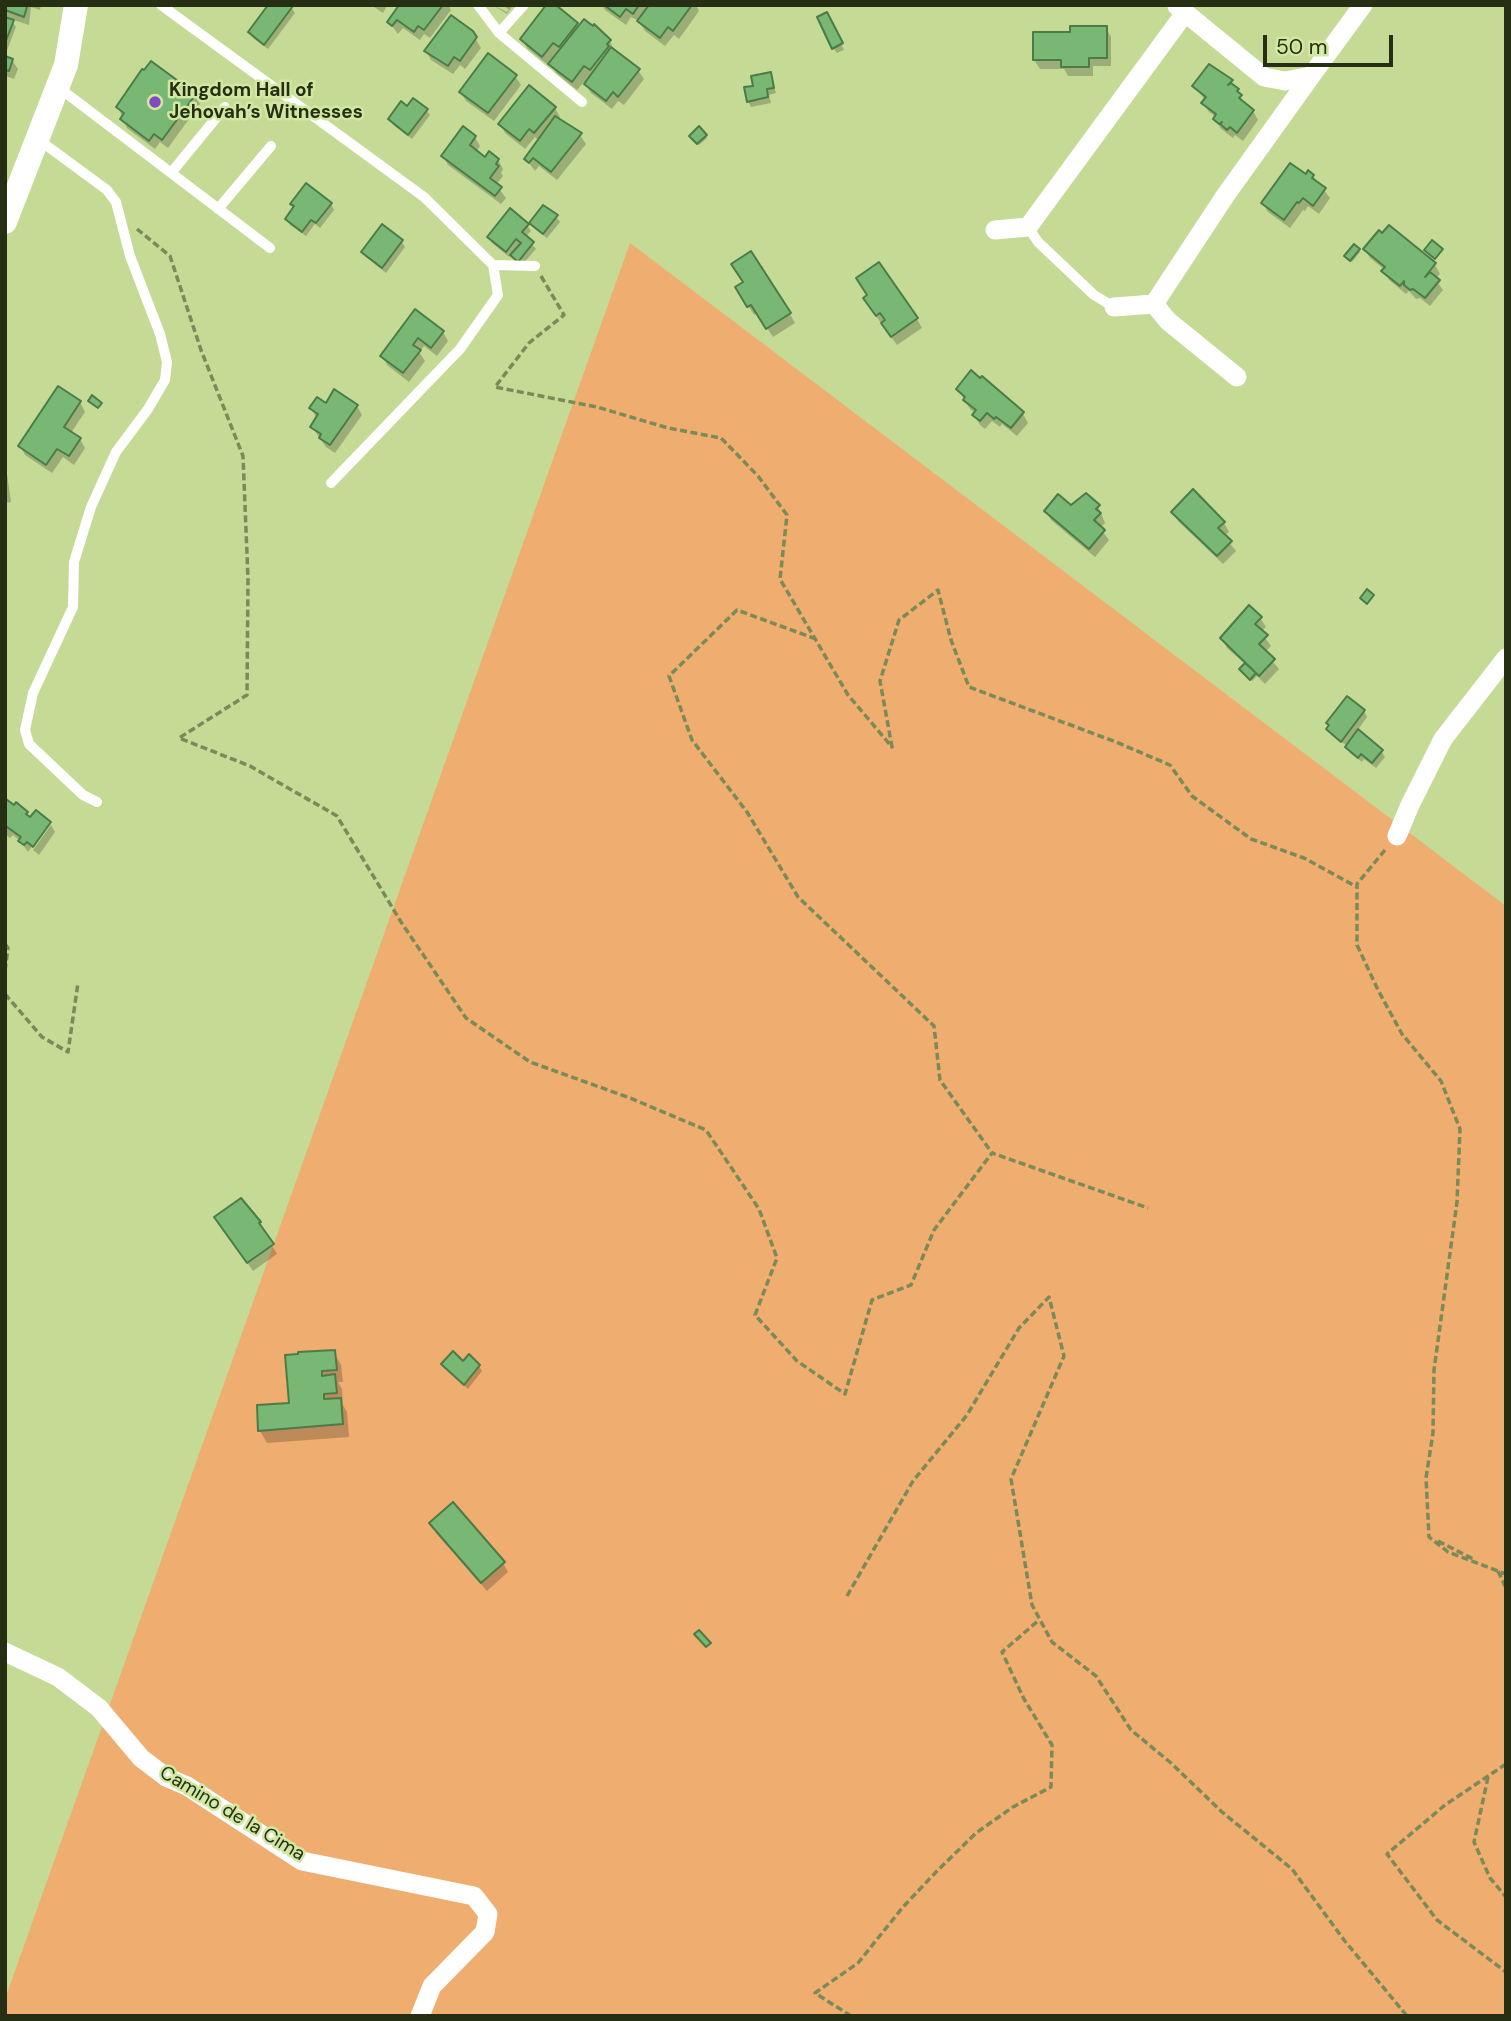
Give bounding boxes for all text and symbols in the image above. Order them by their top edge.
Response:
scale bar [1266,21,1396,65]
text: 50 m [1276,33,1327,61]
place label: Kingdom Hall of Jehovah’s Witnesses [169,80,363,124]
marker: Kingdom Hall of Jehovah’s Witnesses [147,94,163,110]
street label: Camino de la Cima [155,1762,309,1866]

